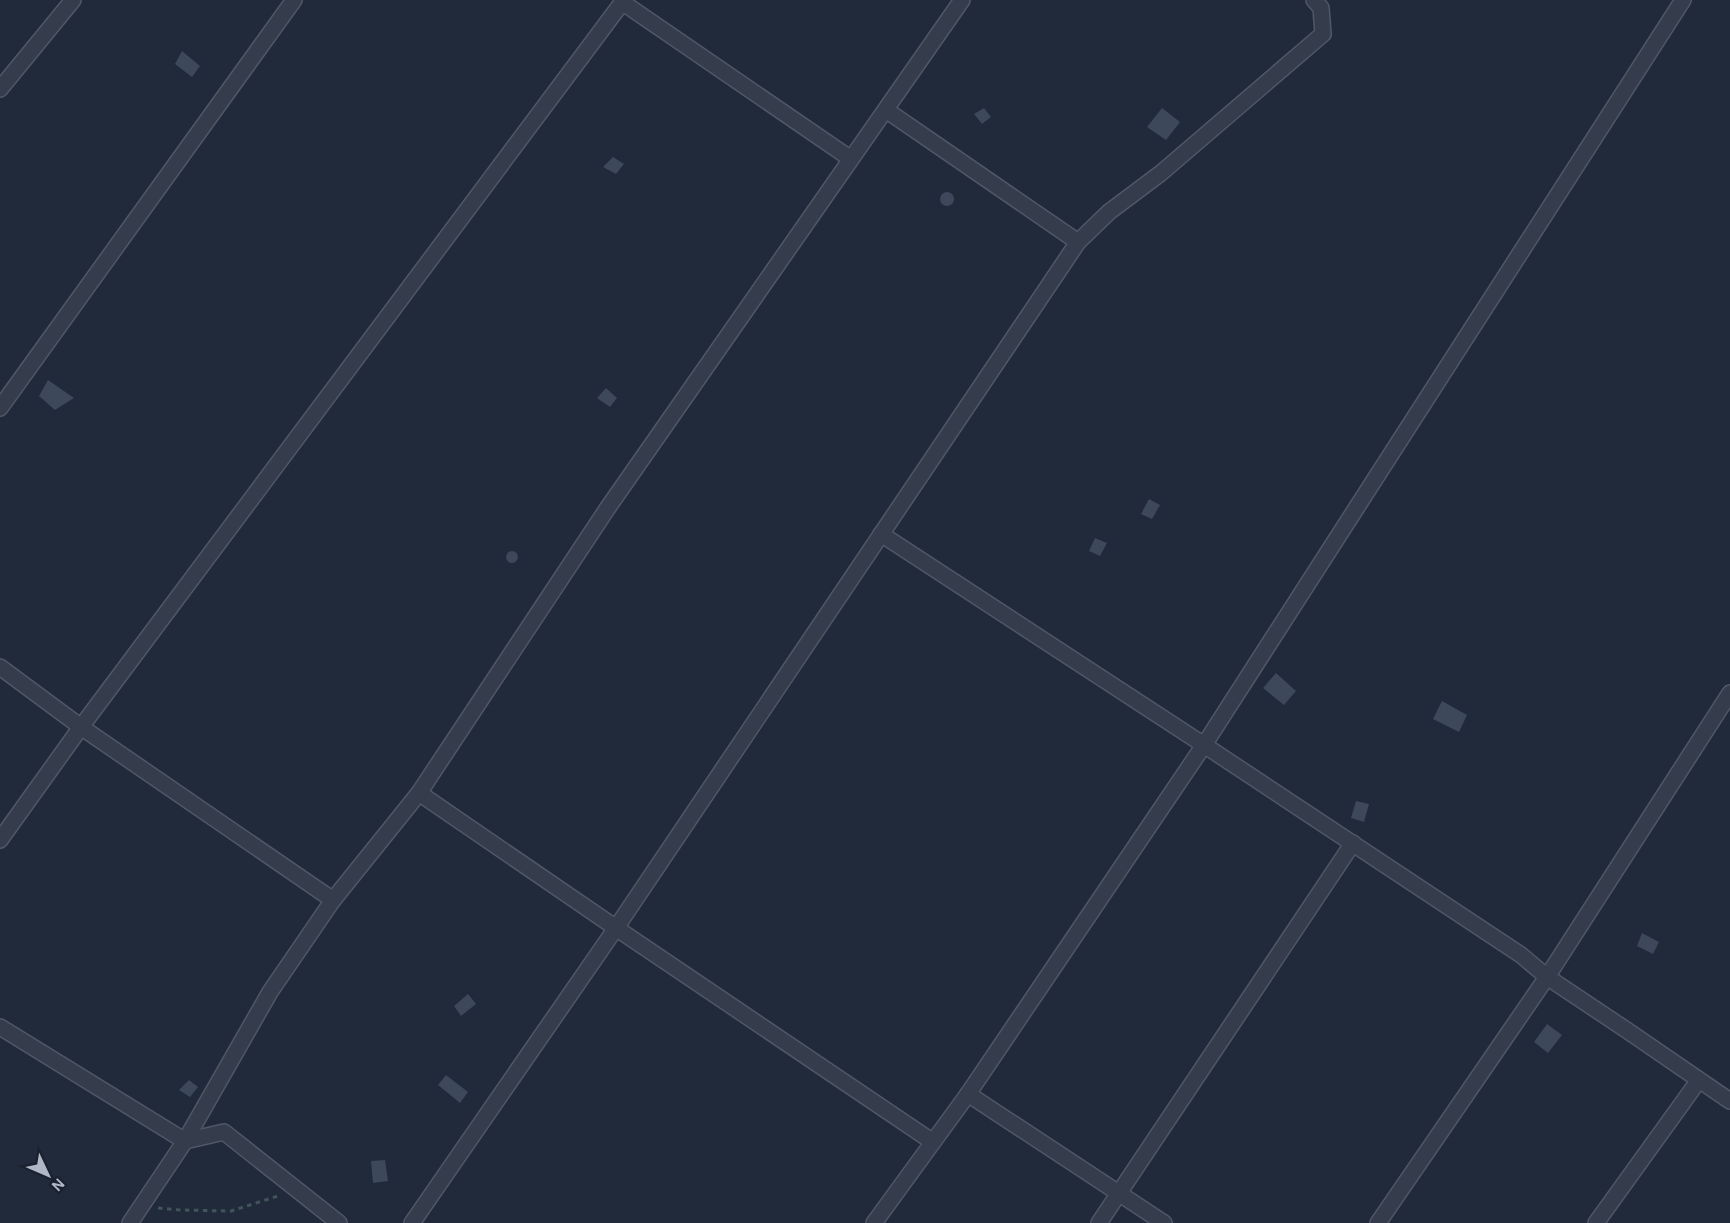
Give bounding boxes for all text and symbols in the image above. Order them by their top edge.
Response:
north arrow [18,1145,78,1205]
text: N [48,1175,68,1194]

